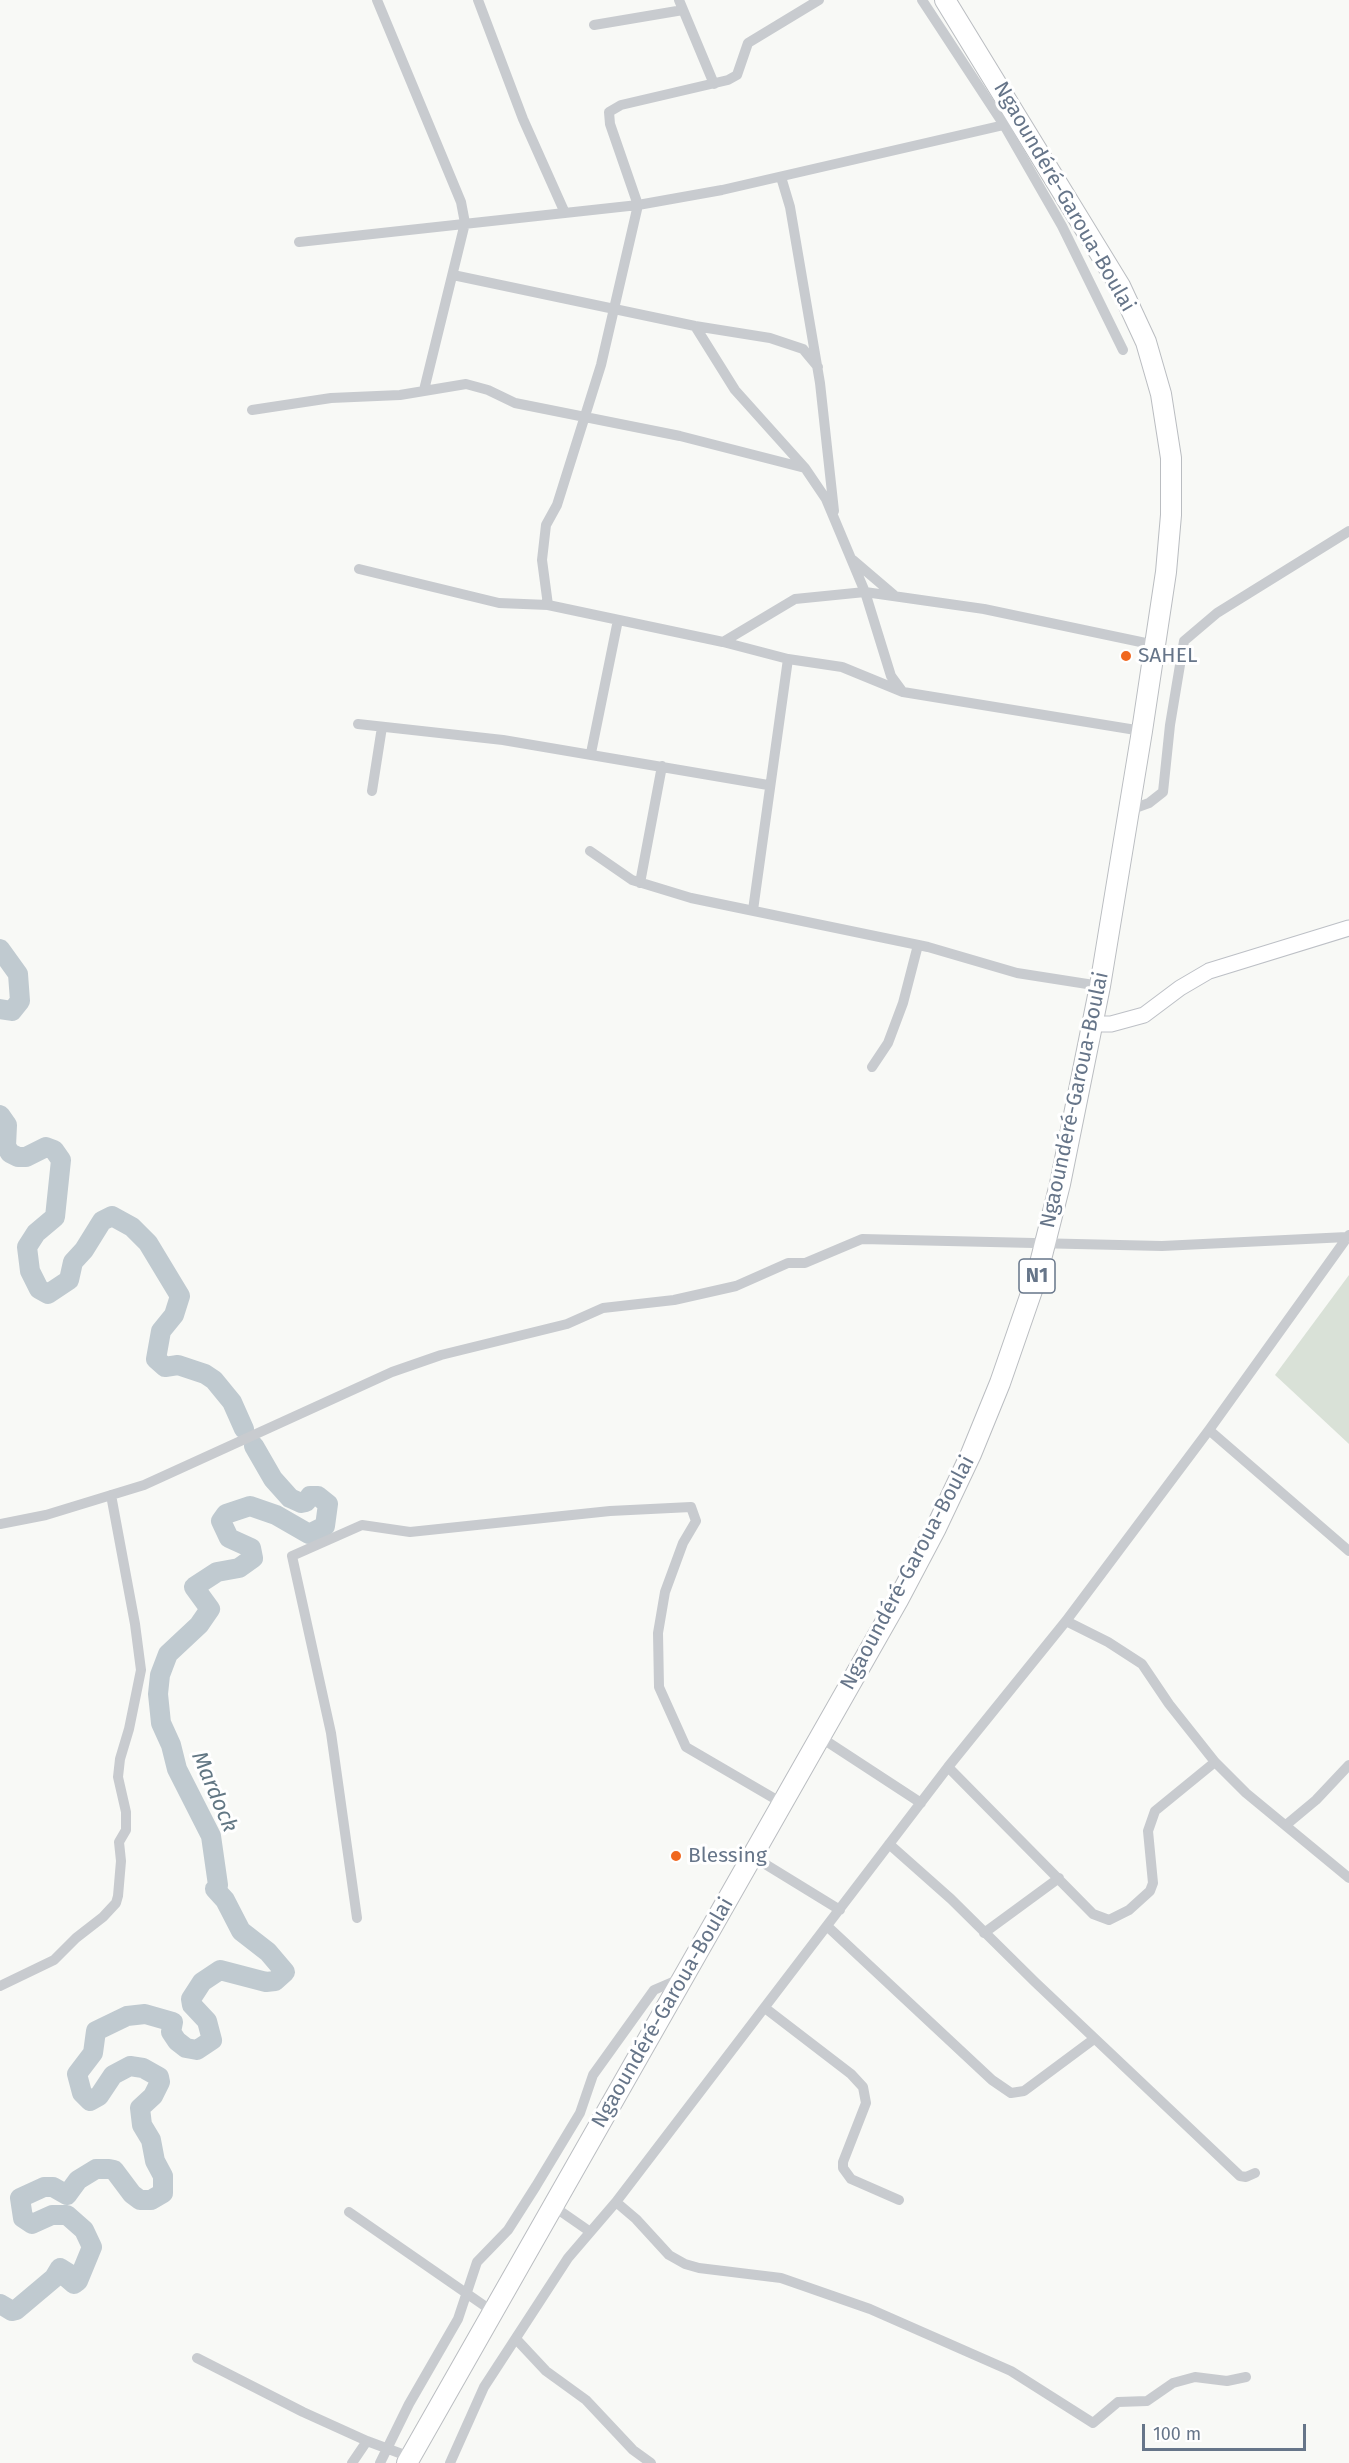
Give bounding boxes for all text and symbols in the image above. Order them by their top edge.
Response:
street label: Ngaoundéré-Garoua-Boulai [988,77,1140,317]
place label: SAHEL [1138,643,1197,669]
marker: SAHEL [1119,649,1133,663]
street label: Ngaoundéré-Garoua-Boulai [1035,970,1115,1230]
road number: N1 [1019,1259,1055,1293]
street label: Ngaoundéré-Garoua-Boulai [836,1452,980,1694]
water label: Mardock [185,1748,243,1836]
place label: Blessing [688,1843,767,1869]
marker: Blessing [669,1849,683,1863]
street label: Ngaoundéré-Garoua-Boulai [587,1893,739,2133]
scale bar [1145,2412,1308,2450]
text: 100 m [1153,2423,1201,2445]

